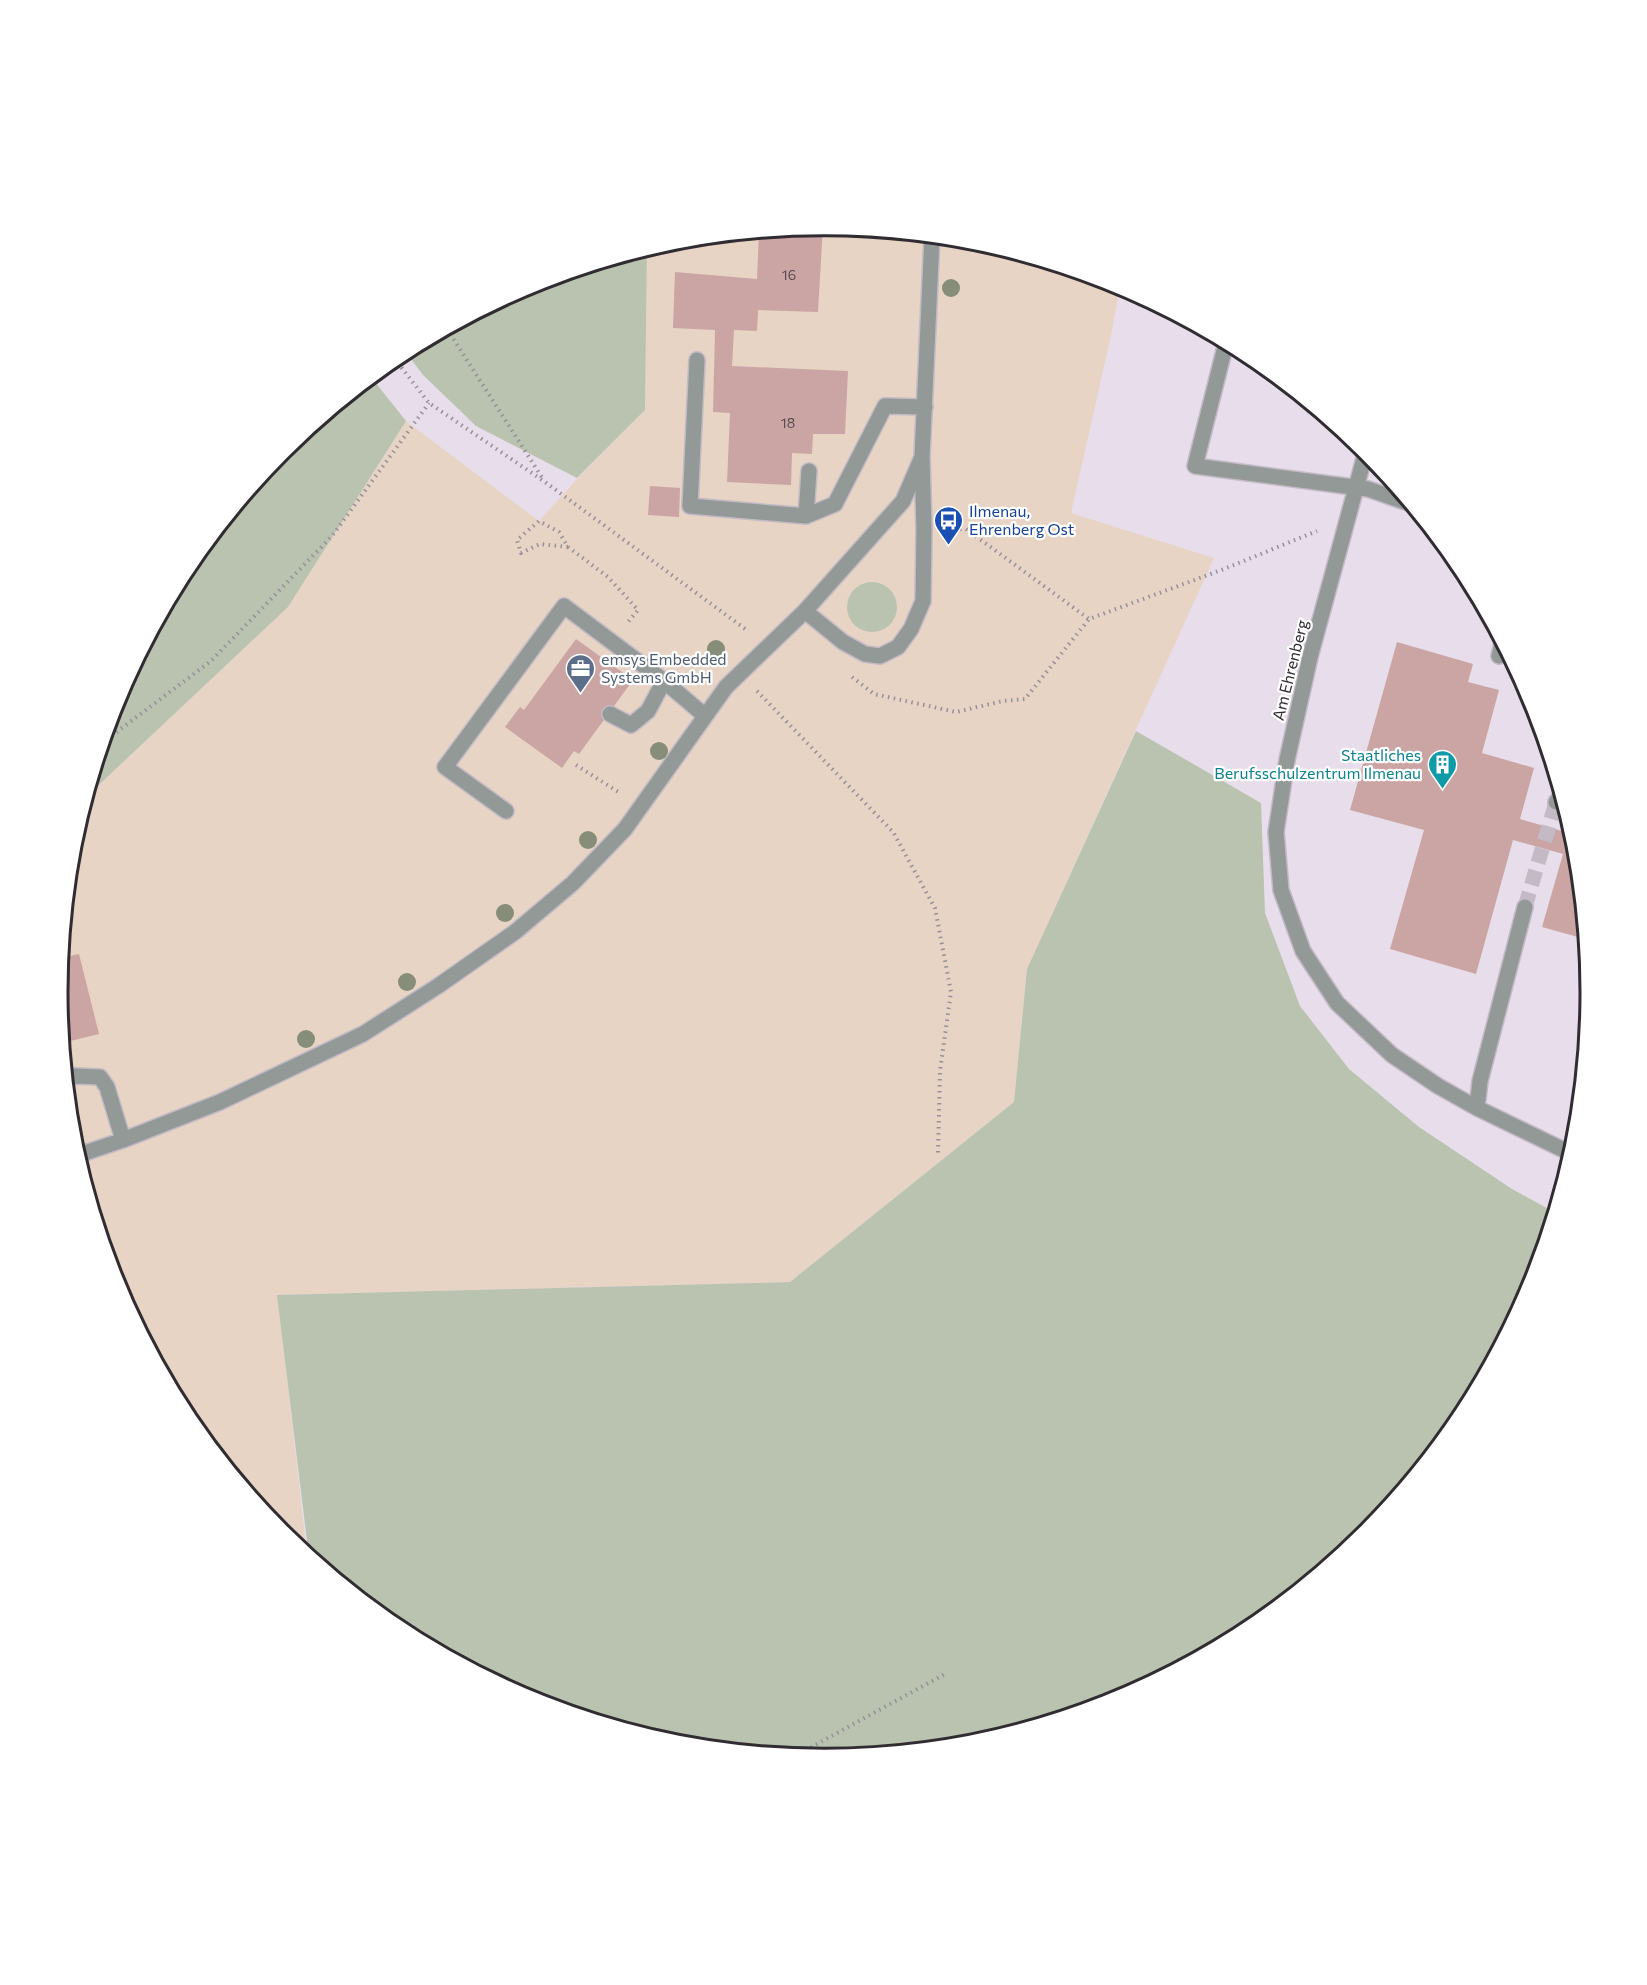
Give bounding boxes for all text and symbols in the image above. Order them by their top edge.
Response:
house number: 16 [782,266,796,283]
house number: 18 [781,414,795,431]
place label: Ilmenau, Ehrenberg Ost [969,501,1075,538]
bus stop icon: Ilmenau, Ehrenberg Ost [932,504,964,546]
street label: Am Ehrenberg [1268,617,1311,722]
place label: emsys Embedded Systems GmbH [601,649,727,686]
office icon: emsys Embedded Systems GmbH [564,652,596,694]
place label: Staatliches Berufsschulzentrum Ilmenau [1214,745,1421,782]
building icon: Staatliches Berufsschulzentrum Ilmenau [1426,748,1458,790]

